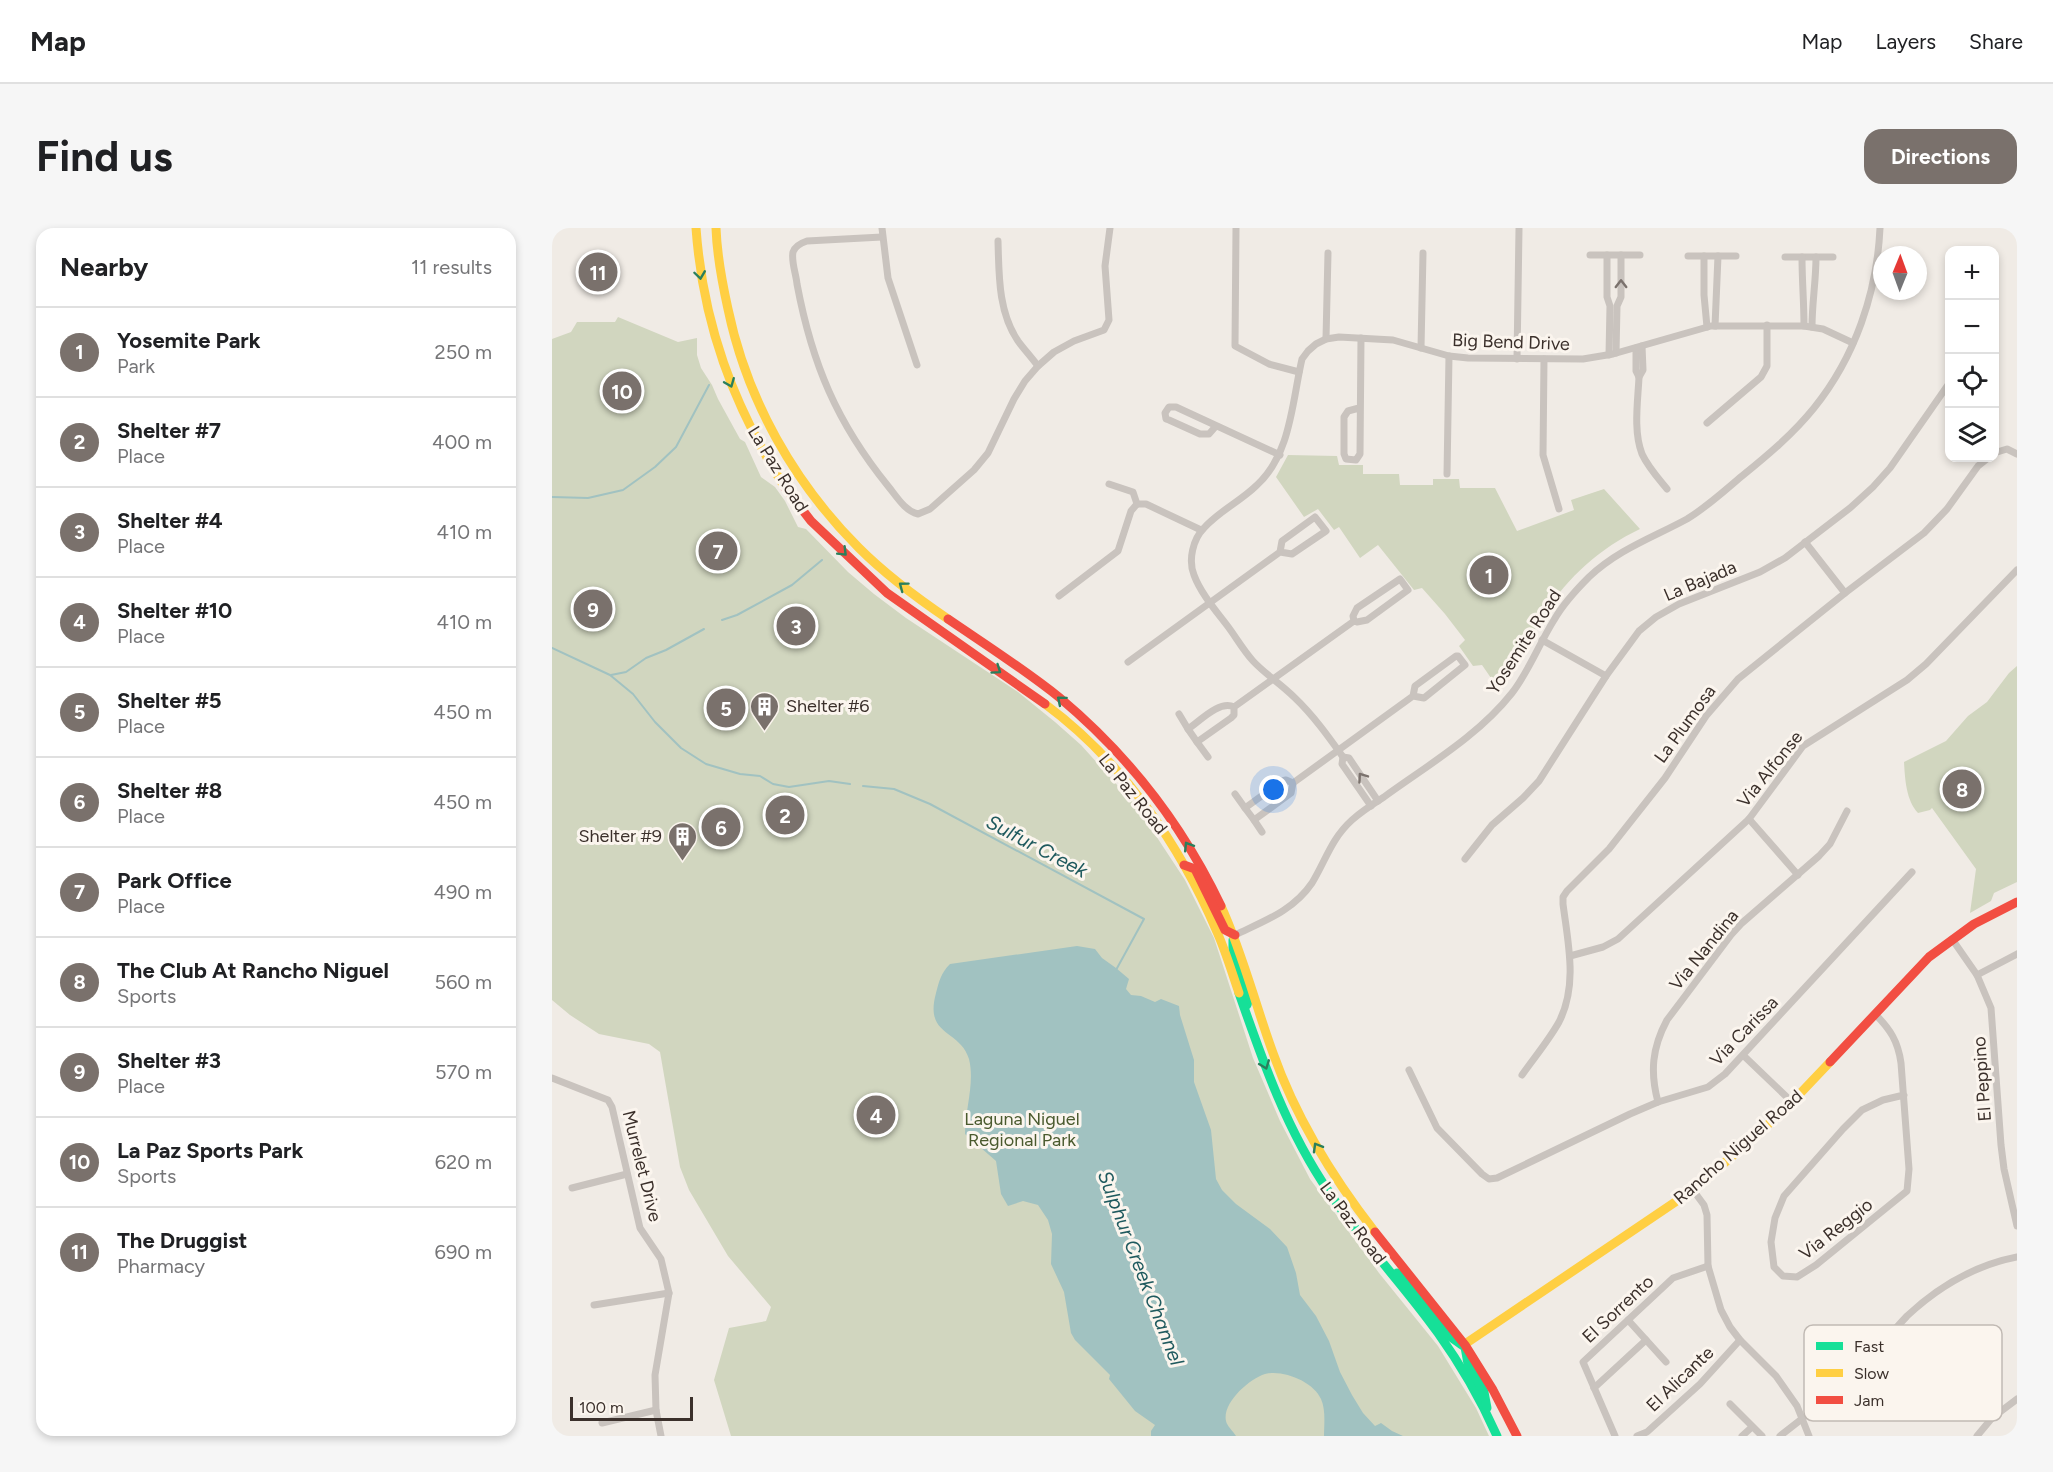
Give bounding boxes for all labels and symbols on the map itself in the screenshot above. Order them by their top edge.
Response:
north arrow [1873,246,1927,300]
pin: 11 [578,250,618,294]
one-way arrow [694,270,706,279]
one-way arrow [1615,279,1627,288]
street label: Big Bend Drive [1452,329,1570,355]
pin: 10 [602,368,642,414]
one-way arrow [723,377,735,388]
street label: La Paz Road [743,422,813,516]
pin: 7 [698,528,738,574]
one-way arrow [835,544,846,555]
pin: 1 [1470,552,1508,598]
street label: La Bajada [1660,556,1740,606]
one-way arrow [898,582,909,593]
pin: 9 [574,586,612,632]
street label: Yosemite Road [1482,586,1566,698]
pin: 3 [776,604,816,648]
one-way arrow [990,663,1001,674]
street label: La Plumosa [1649,681,1721,767]
pin: 5 [706,686,746,730]
building icon: Shelter #6 [749,690,781,732]
place label: Shelter #6 [786,695,870,717]
one-way arrow [1057,696,1068,707]
street label: Via Alfonse [1733,726,1808,812]
street label: La Paz Road [1094,749,1172,839]
pin: 8 [1942,766,1982,812]
one-way arrow [1358,772,1369,783]
your location [1259,775,1288,804]
pin: 2 [766,792,804,838]
pin: 6 [702,804,740,850]
water label: Sulfur Creek [982,809,1093,883]
building icon: Shelter #9 [667,820,699,862]
place label: Shelter #9 [578,825,662,847]
one-way arrow [1184,842,1195,853]
street label: Via Nandina [1665,905,1743,995]
street label: Via Carissa [1705,991,1783,1071]
street label: El Peppino [1968,1036,1996,1122]
one-way arrow [1257,1059,1270,1070]
street label: Rancho Niguel Road [1669,1085,1807,1209]
pin: 4 [856,1092,896,1138]
street label: Murrelet Drive [618,1108,666,1224]
park label: Laguna Niguel Regional Park [964,1108,1080,1151]
one-way arrow [1313,1143,1324,1153]
water label: Sulphur Creek Channel [1093,1167,1189,1369]
street label: La Paz Road [1315,1178,1391,1268]
street label: Via Reggio [1795,1194,1877,1264]
street label: El Sorrento [1578,1270,1658,1348]
legend [1804,1325,2002,1421]
text: Fast [1854,1337,1884,1356]
street label: El Alicante [1642,1341,1718,1416]
text: Slow [1854,1364,1889,1383]
text: Jam [1854,1391,1884,1410]
scale bar [570,1394,693,1422]

